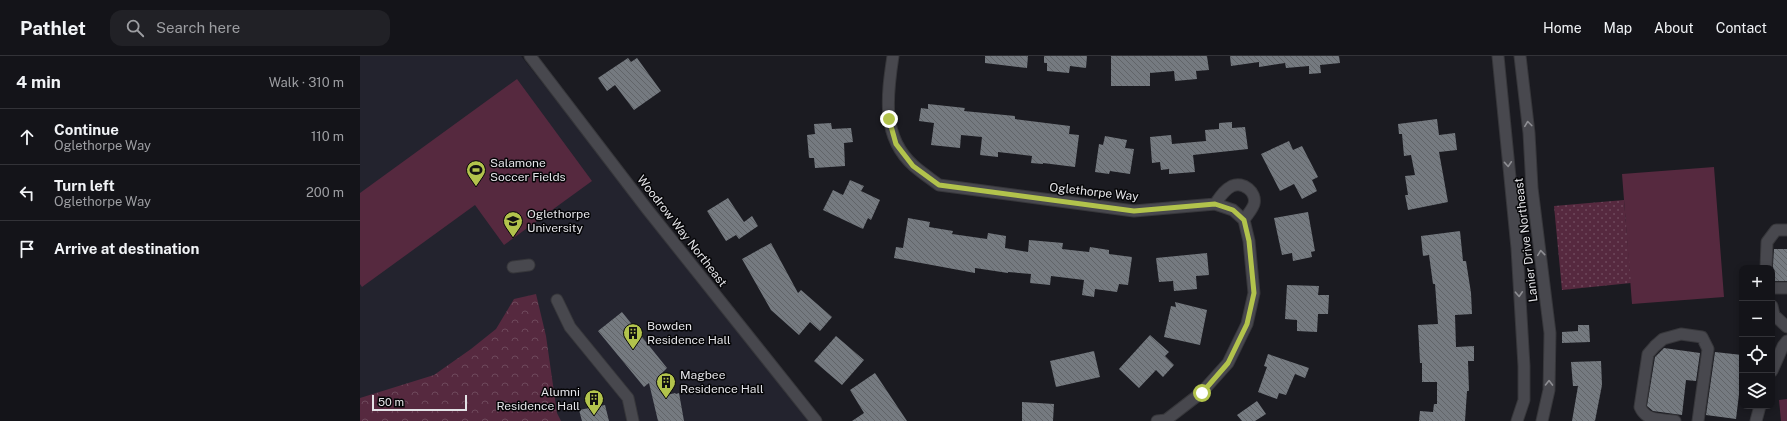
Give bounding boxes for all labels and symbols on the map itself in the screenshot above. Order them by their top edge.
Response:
route end [880,110,898,128]
one-way arrow [1524,121,1533,127]
place label: Salamone Soccer Fields [490,156,566,184]
sports icon: Salamone Soccer Fields [465,159,487,187]
one-way arrow [1504,161,1513,167]
street label: Woodrow Way Northeast [634,173,730,290]
street label: Lanier Drive Northeast [1511,177,1541,303]
street label: Oglethorpe Way [1049,180,1140,204]
place label: Oglethorpe University [527,207,590,235]
school or university icon: Oglethorpe University [502,210,524,238]
one-way arrow [1537,250,1546,256]
one-way arrow [1515,291,1524,297]
place label: Bowden Residence Hall [647,319,731,347]
building icon: Bowden Residence Hall [622,322,644,350]
place label: Magbee Residence Hall [680,368,764,396]
building icon: Magbee Residence Hall [655,371,677,399]
one-way arrow [1545,380,1553,386]
route start [1193,384,1211,402]
place label: Alumni Residence Hall [496,385,580,413]
building icon: Alumni Residence Hall [583,388,605,416]
scale bar [372,393,467,412]

